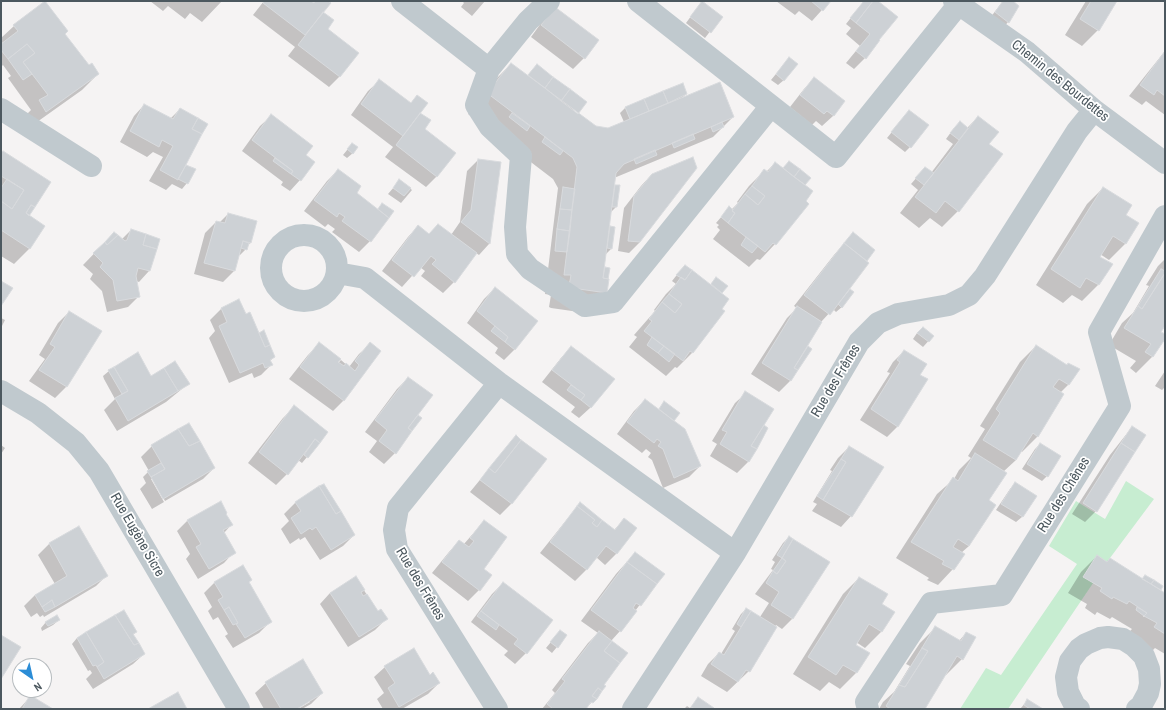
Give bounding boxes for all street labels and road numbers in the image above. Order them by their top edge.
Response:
street label: Chemin des Bourdettes [1008,37,1112,125]
street label: Rue des Frênes [808,342,864,420]
street label: Rue des Chênes [1034,454,1094,536]
street label: Rue Eugène Sicre [106,490,168,580]
street label: Rue des Frênes [392,545,448,623]

